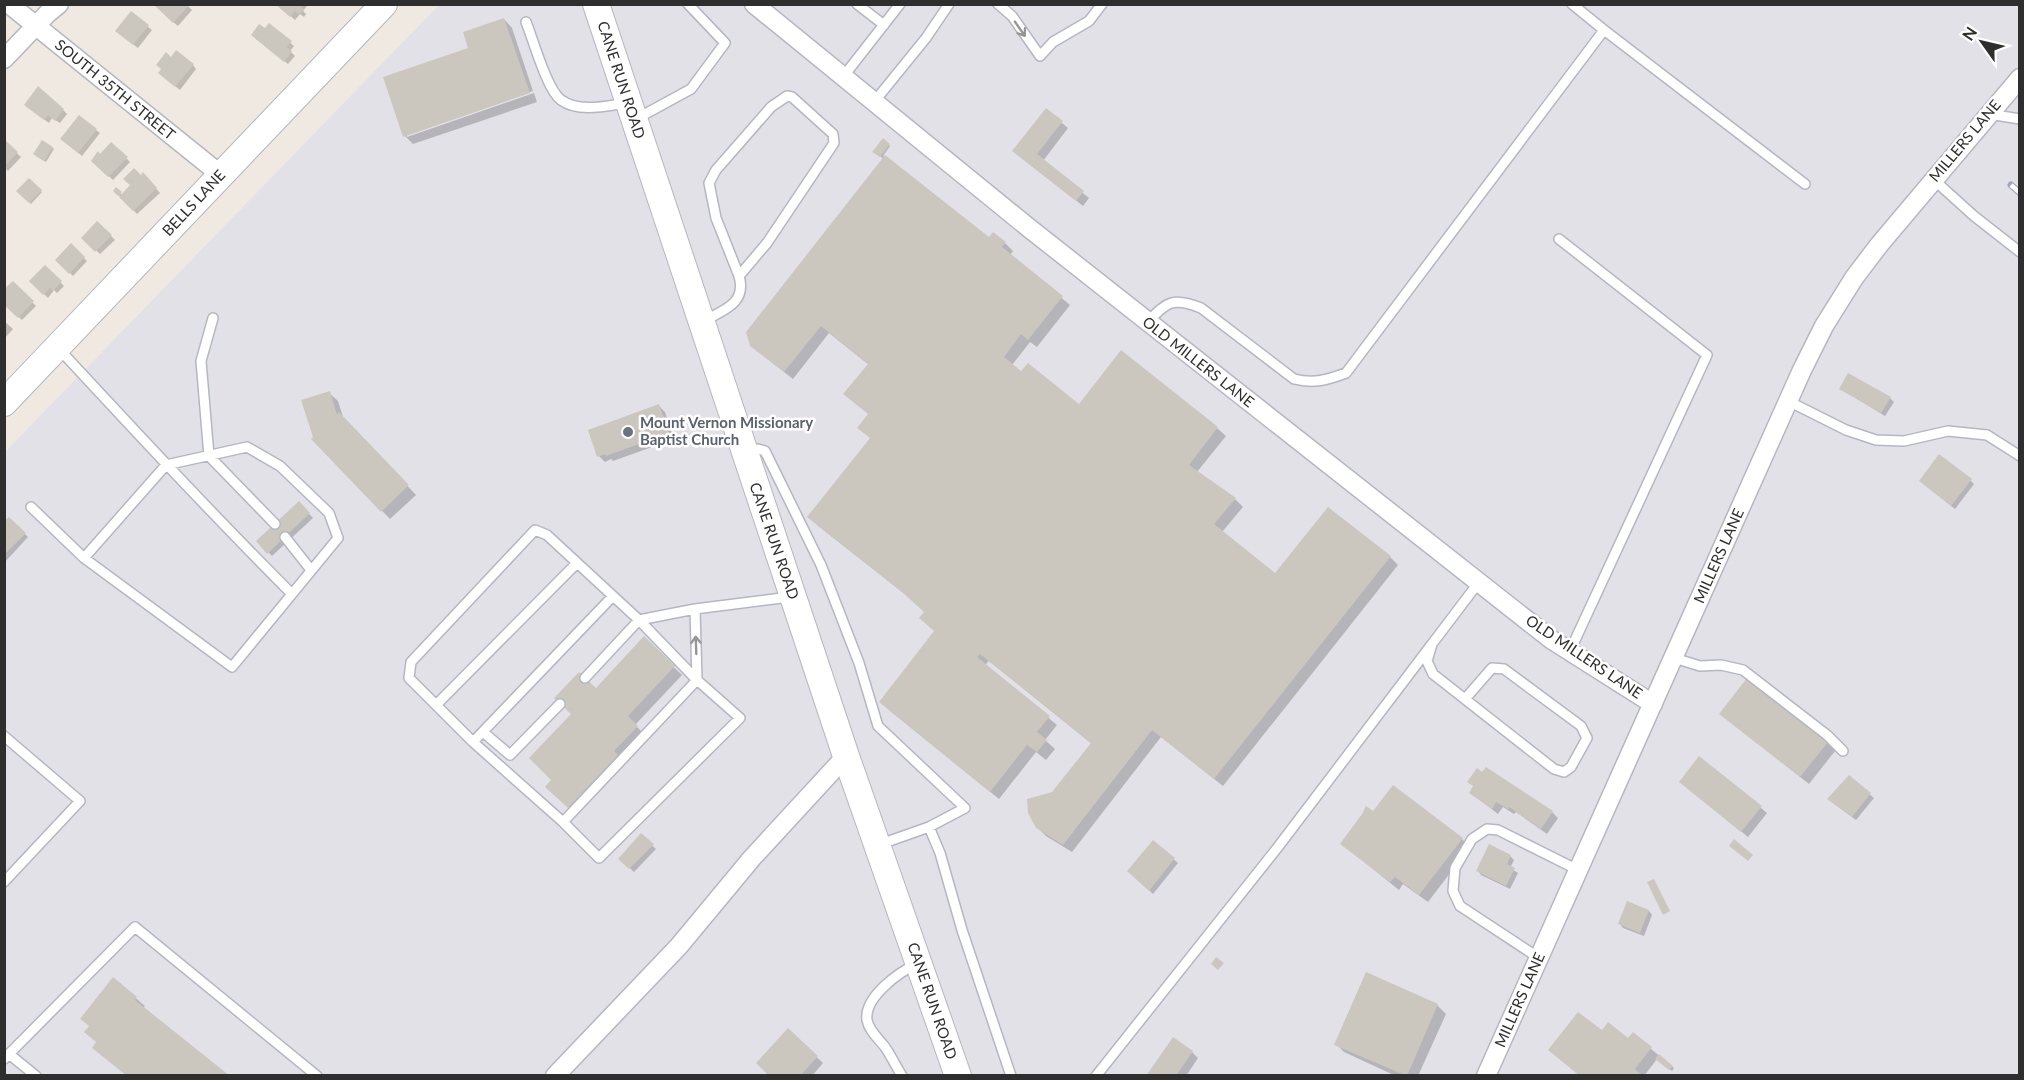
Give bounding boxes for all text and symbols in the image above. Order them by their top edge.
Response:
north arrow [1952,12,2012,72]
street label: CANE RUN ROAD [594,19,649,141]
one-way arrow [1014,20,1026,36]
text: N [1958,23,1980,44]
street label: SOUTH 35TH STREET [52,35,179,143]
street label: MILLERS LANE [1925,96,2004,185]
street label: BELLS LANE [158,166,228,239]
street label: OLD MILLERS LANE [1139,312,1258,410]
place label: Mount Vernon Missionary Baptist Church [640,413,813,448]
marker: Mount Vernon Missionary Baptist Church [621,425,635,439]
street label: CANE RUN ROAD [747,480,803,601]
street label: MILLERS LANE [1689,506,1747,606]
street label: OLD MILLERS LANE [1523,611,1646,702]
one-way arrow [691,635,702,655]
street label: CANE RUN ROAD [905,940,961,1061]
street label: MILLERS LANE [1490,950,1548,1050]

